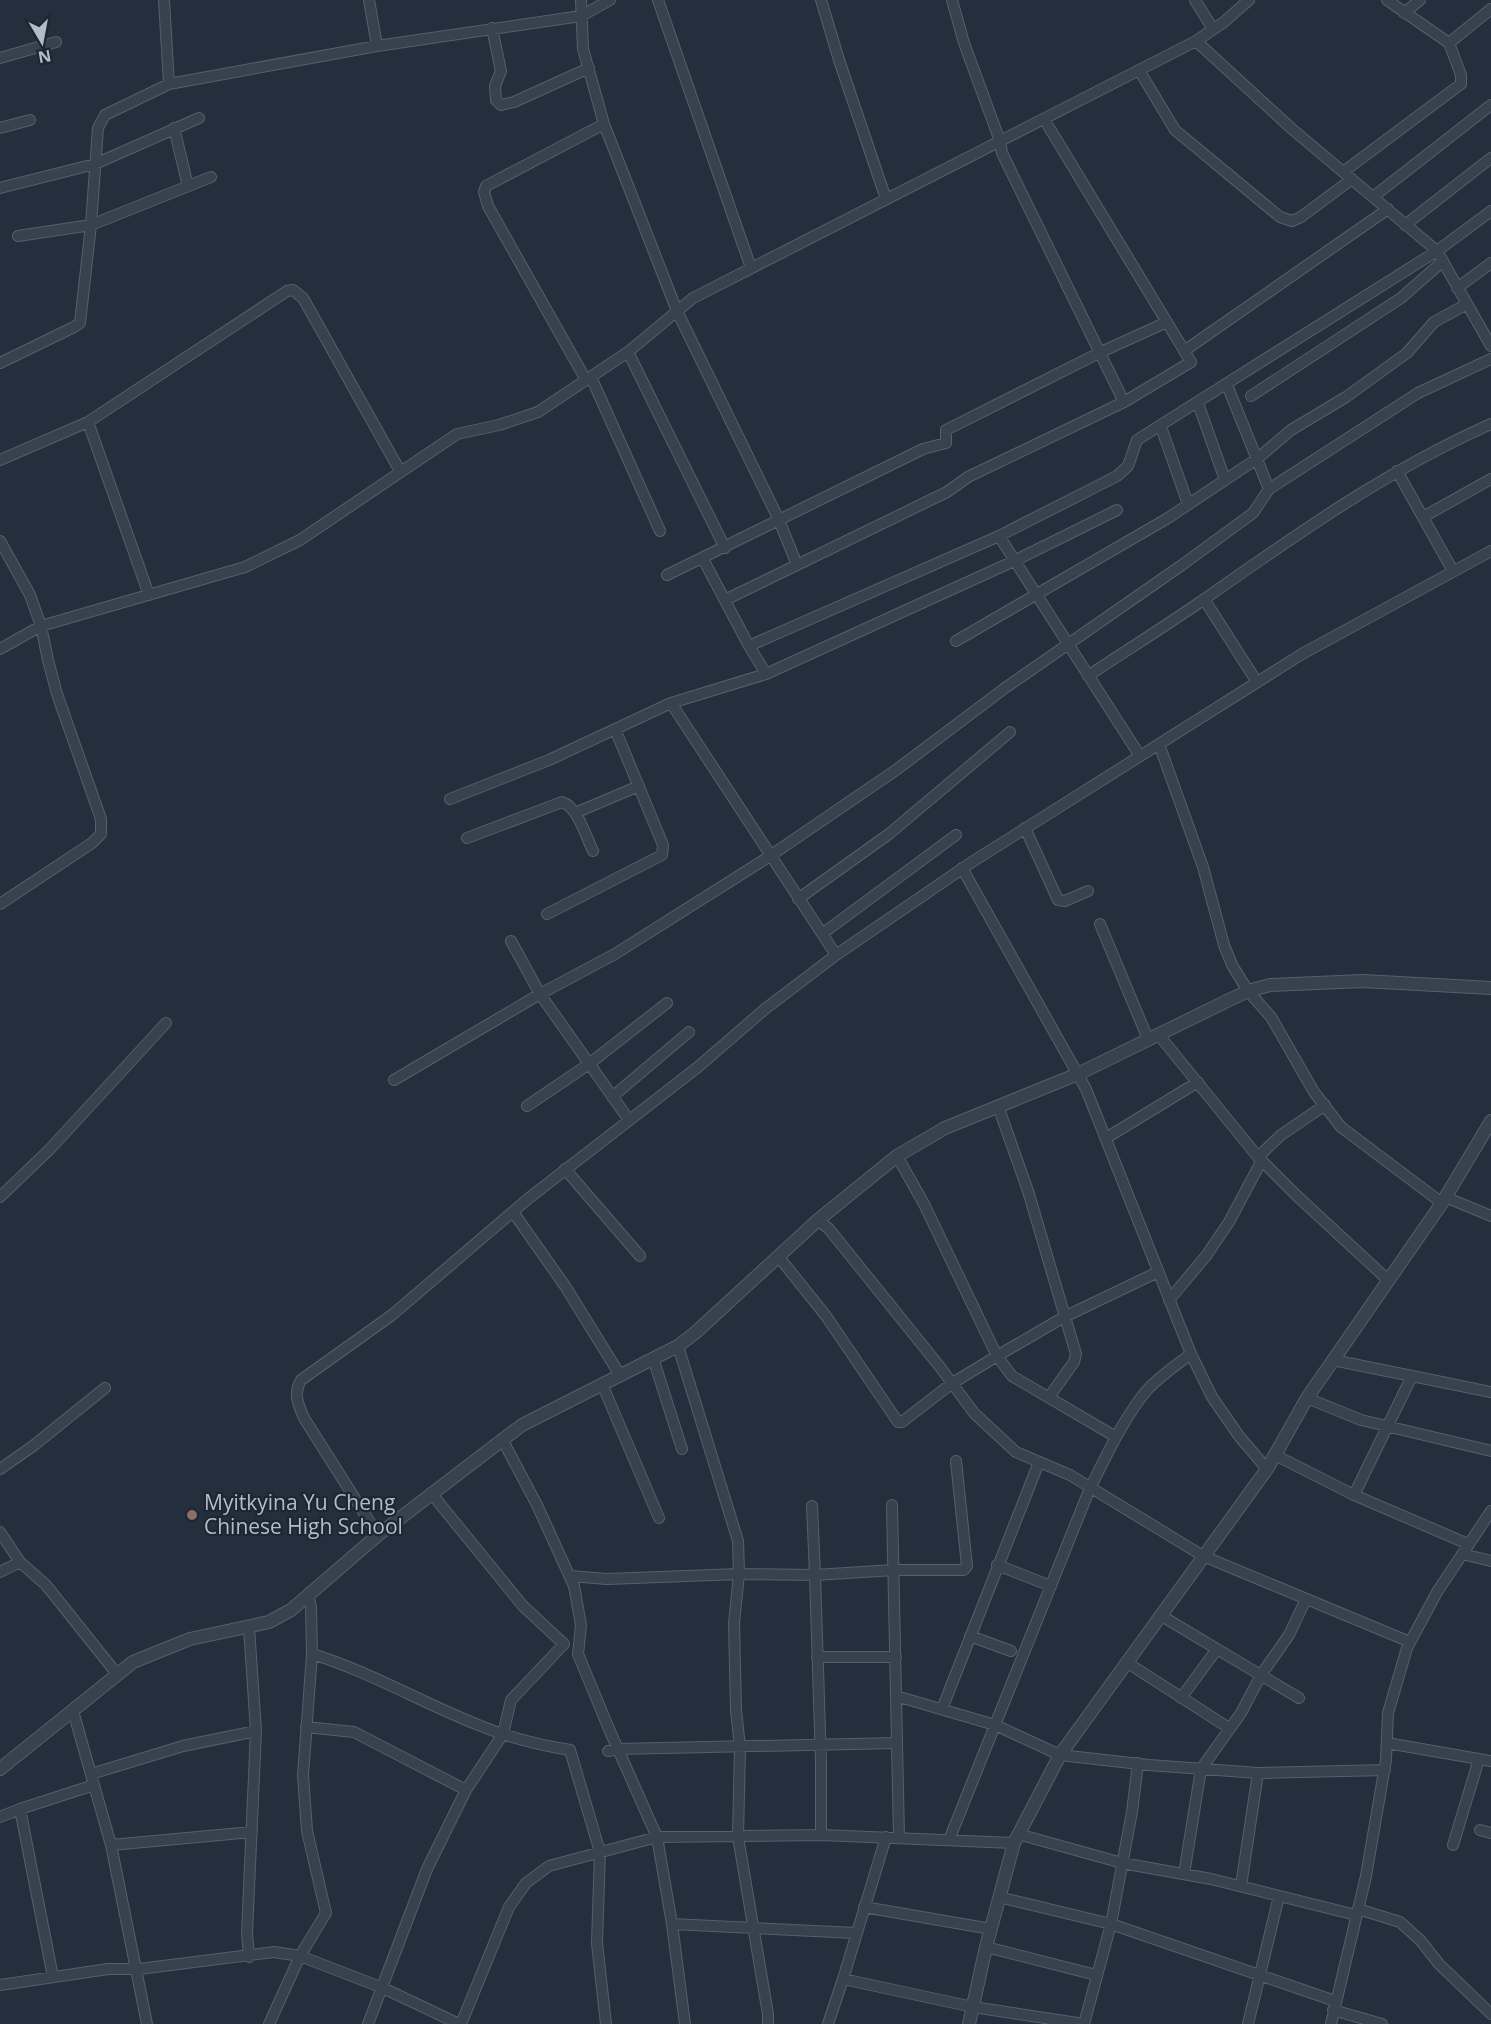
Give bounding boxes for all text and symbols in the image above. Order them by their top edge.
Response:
north arrow [12,12,72,72]
text: N [36,45,53,69]
place label: Myitkyina Yu Cheng Chinese High School [204,1488,403,1540]
marker: Myitkyina Yu Cheng Chinese High School [185,1508,199,1522]

